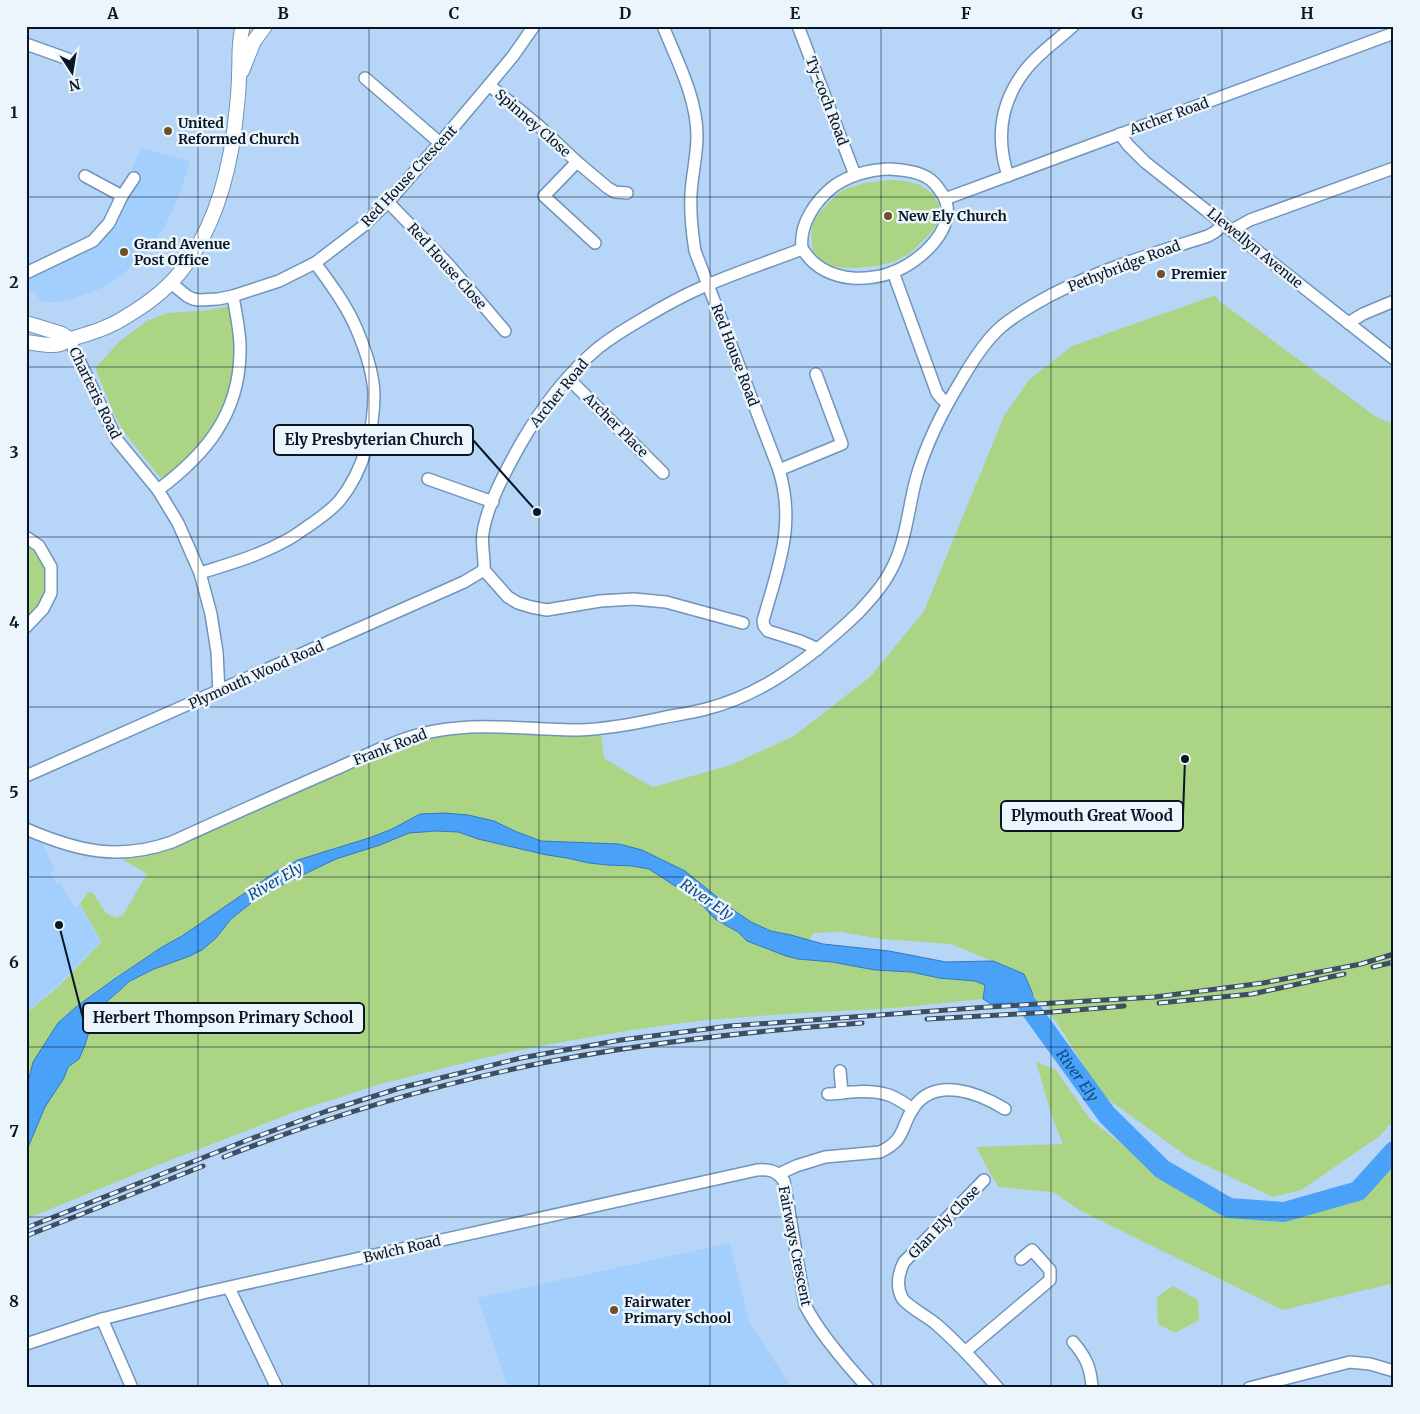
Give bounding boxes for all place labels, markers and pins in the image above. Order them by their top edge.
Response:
place label: United Reformed Church [178,114,300,148]
marker: United Reformed Church [162,125,174,137]
place label: New Ely Church [898,207,1007,225]
marker: New Ely Church [882,210,894,222]
place label: Grand Avenue Post Office [134,235,231,269]
marker: Grand Avenue Post Office [118,246,130,258]
place label: Premier [1171,265,1227,283]
marker: Premier [1155,268,1167,280]
callout: Ely Presbyterian Church [274,425,473,455]
callout: Plymouth Great Wood [1001,801,1183,831]
callout: Herbert Thompson Primary School [83,1003,364,1033]
place label: Fairwater Primary School [624,1293,732,1327]
marker: Fairwater Primary School [608,1304,620,1316]

